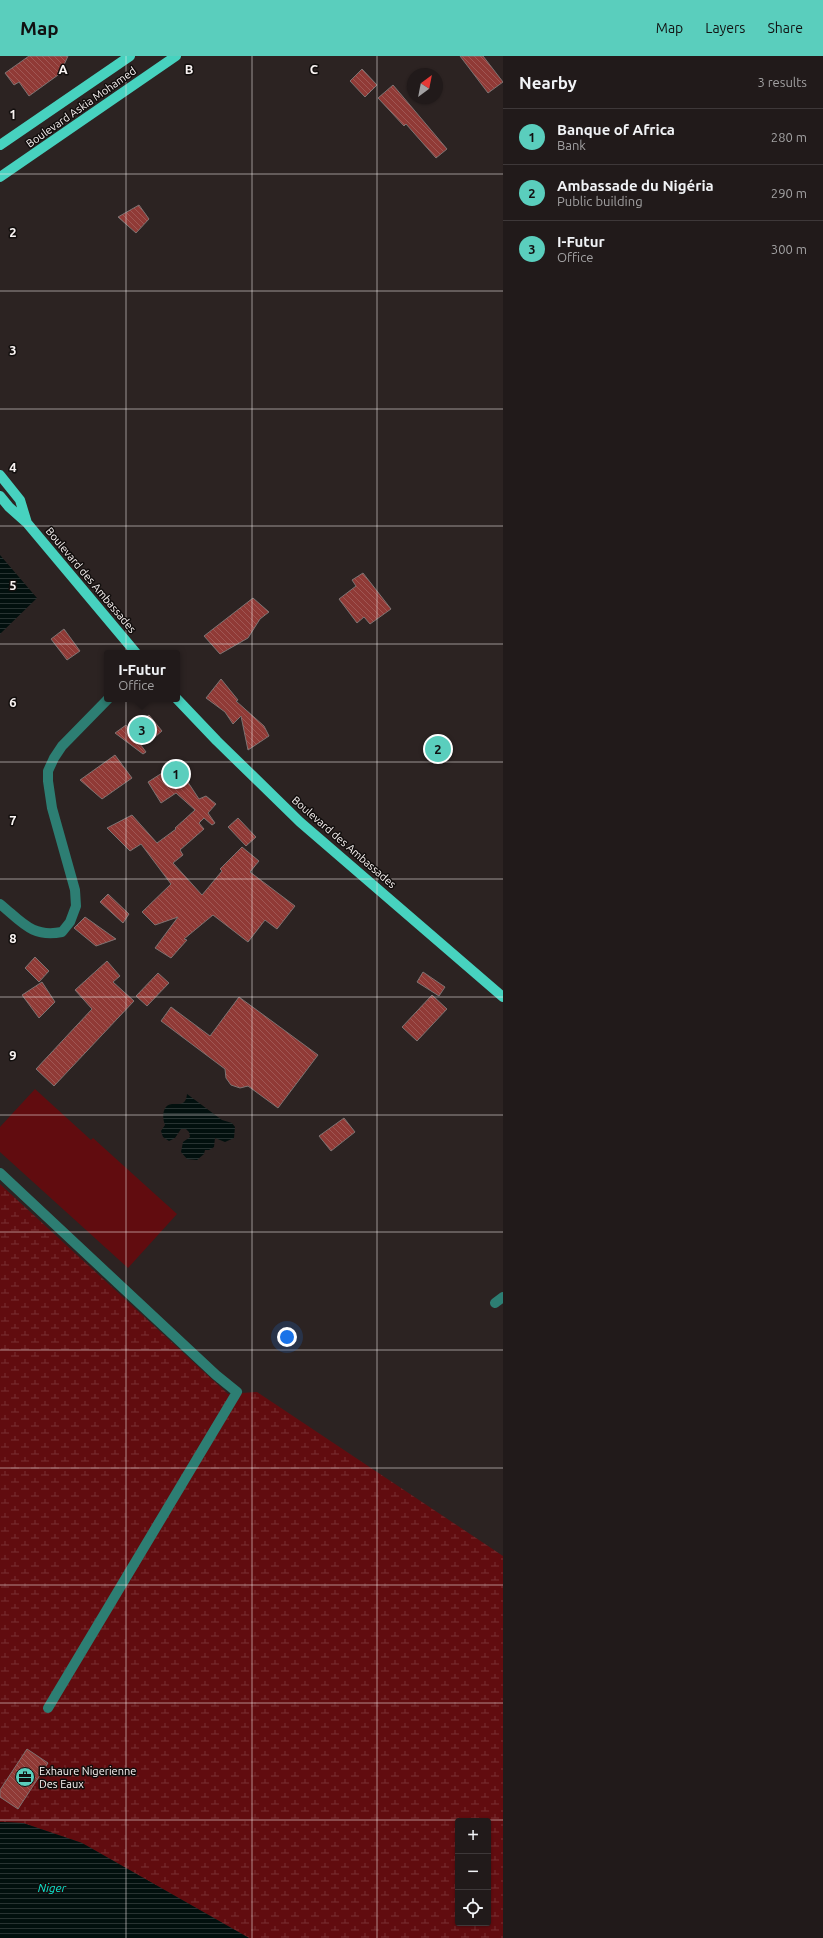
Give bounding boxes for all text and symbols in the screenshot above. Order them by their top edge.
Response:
text: Map [20,17,59,39]
text: Map [656,20,683,36]
text: Layers [705,20,745,36]
text: Share [767,20,803,36]
text: B [185,62,194,76]
text: C [310,62,319,76]
street label: Boulevard Askia Mohamed [23,64,139,150]
north arrow [407,68,443,104]
text: Nearby [519,73,577,92]
text: 3 results [757,75,807,89]
text: 1 [9,107,17,121]
text: Banque of Africa [557,121,675,138]
text: 1 [528,130,536,144]
text: 280 m [771,130,807,144]
text: Bank [557,138,586,152]
text: Ambassade du Nigéria [557,177,714,194]
text: 2 [528,186,536,200]
text: 290 m [771,186,807,200]
text: Public building [557,194,643,208]
text: 2 [9,225,17,239]
text: I-Futur [557,233,605,250]
text: 3 [528,242,536,256]
text: 300 m [771,242,807,256]
text: Office [557,250,593,264]
text: 3 [9,343,17,357]
text: 4 [9,460,17,474]
street label: Boulevard des Ambassades [43,525,139,635]
text: 5 [9,578,17,592]
popup [104,650,180,702]
text: I-Futur [118,661,166,678]
text: Office [118,678,154,692]
text: 6 [9,695,17,709]
pin: 3 [129,715,155,745]
pin: 2 [425,734,451,764]
pin: 1 [163,759,189,789]
street label: Boulevard des Ambassades [290,794,399,891]
text: 7 [9,813,17,827]
text: 8 [9,931,17,945]
text: 9 [9,1048,17,1062]
your location [277,1327,297,1347]
place label: Exhaure Nigerienne Des Eaux [39,1765,136,1790]
office icon: Exhaure Nigerienne Des Eaux [14,1766,36,1788]
map controls [455,1818,491,1926]
button: + [455,1818,491,1854]
button: − [455,1854,491,1890]
water label: Niger [38,1881,67,1894]
button: locate [455,1890,491,1926]

